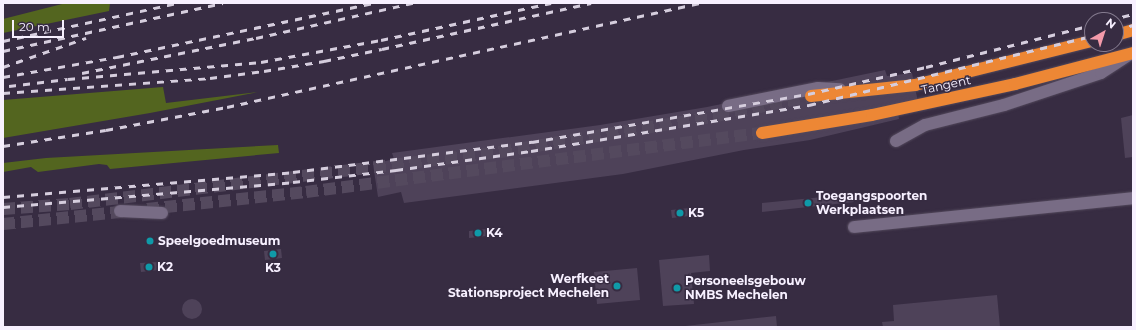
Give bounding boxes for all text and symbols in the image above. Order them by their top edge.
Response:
scale bar [14,12,66,38]
north arrow [1084,12,1124,52]
text: N [1103,15,1119,32]
text: 20 m [19,19,50,34]
street label: Tangent [920,73,972,97]
place label: Toegangspoorten Werkplaatsen [816,189,927,217]
marker: Toegangspoorten Werkplaatsen [803,198,813,208]
place label: K5 [688,206,704,220]
marker: K5 [675,208,685,218]
place label: K4 [486,226,503,240]
marker: K4 [473,228,483,238]
place label: Speelgoedmuseum [158,234,280,248]
marker: Speelgoedmuseum [145,236,155,246]
marker: K3 [268,249,278,259]
place label: K2 [157,260,173,274]
place label: K3 [265,261,281,275]
marker: K2 [144,262,154,272]
place label: Werfkeet Stationsproject Mechelen [448,272,609,300]
place label: Personeelsgebouw NMBS Mechelen [685,274,806,302]
marker: Werfkeet Stationsproject Mechelen [612,281,622,291]
marker: Personeelsgebouw NMBS Mechelen [672,283,682,293]

